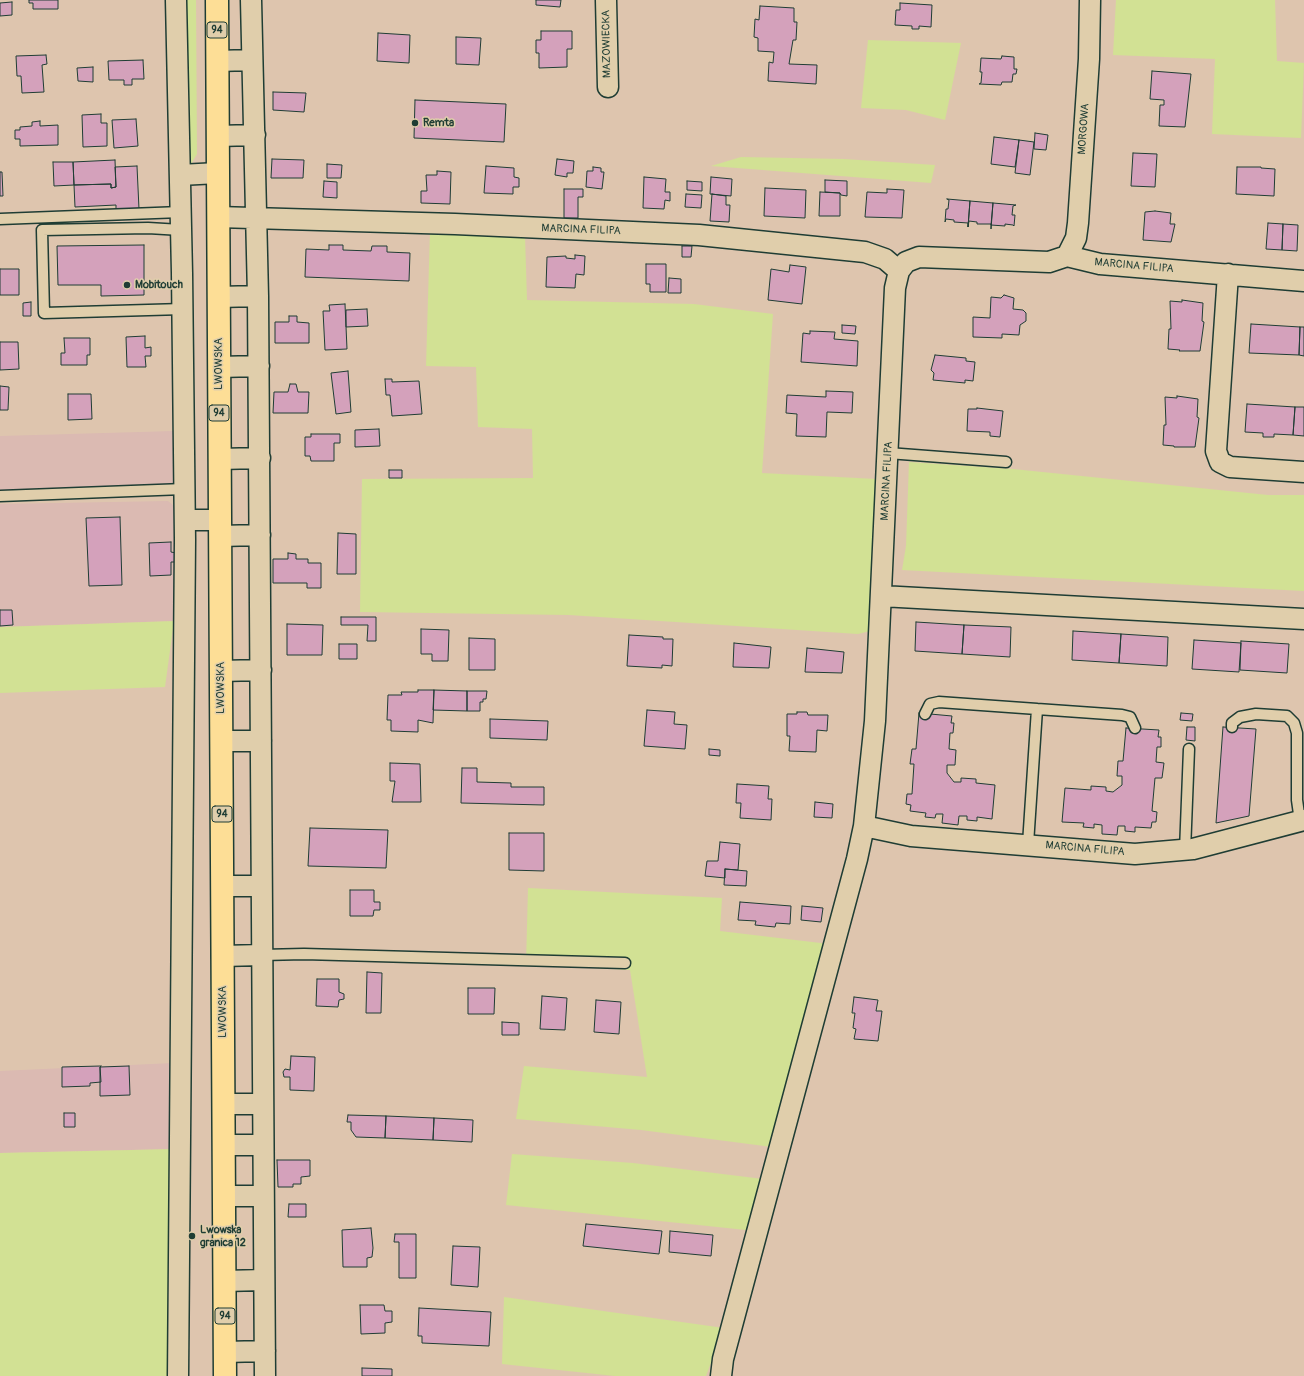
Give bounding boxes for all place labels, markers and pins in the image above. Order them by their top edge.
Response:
place label: Remta [423,116,454,130]
marker: Remta [410,118,420,128]
place label: Mobitouch [135,278,183,292]
marker: Mobitouch [122,280,132,290]
place label: Lwowska granica 12 [200,1223,246,1249]
marker: Lwowska granica 12 [187,1231,197,1241]

